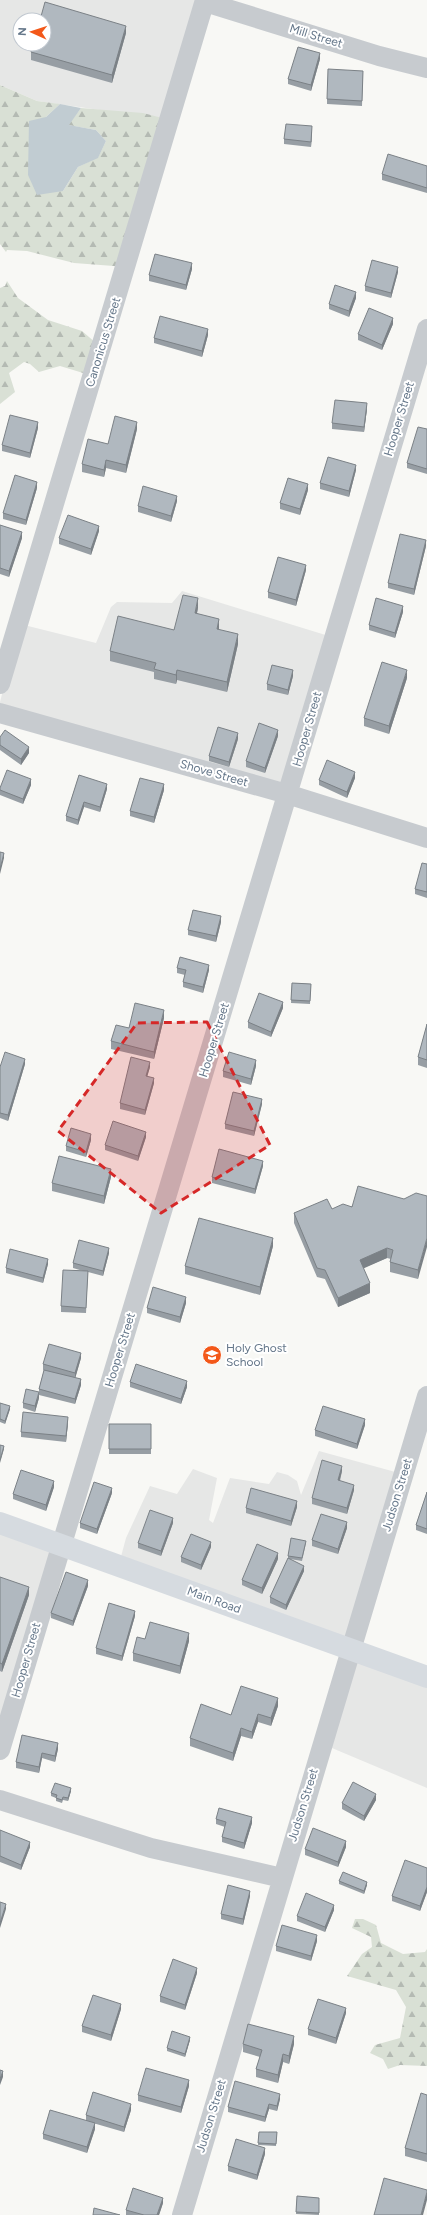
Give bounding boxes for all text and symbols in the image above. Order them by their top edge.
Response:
north arrow [12,12,52,52]
street label: Mill Street [288,21,345,51]
text: N [16,27,29,36]
street label: Canonicus Street [83,295,123,389]
street label: Hooper Street [381,380,417,458]
street label: Hooper Street [290,690,324,768]
street label: Shove Street [178,757,250,790]
street label: Hooper Street [196,1001,232,1079]
street label: Hooper Street [102,1311,138,1389]
place label: Holy Ghost School [226,1341,287,1369]
school or university icon: Holy Ghost School [201,1344,223,1366]
street label: Judson Street [379,1456,415,1533]
street label: Main Road [185,1584,243,1616]
street label: Hooper Street [9,1621,43,1699]
street label: Judson Street [285,1766,321,1843]
street label: Judson Street [193,2077,229,2154]

